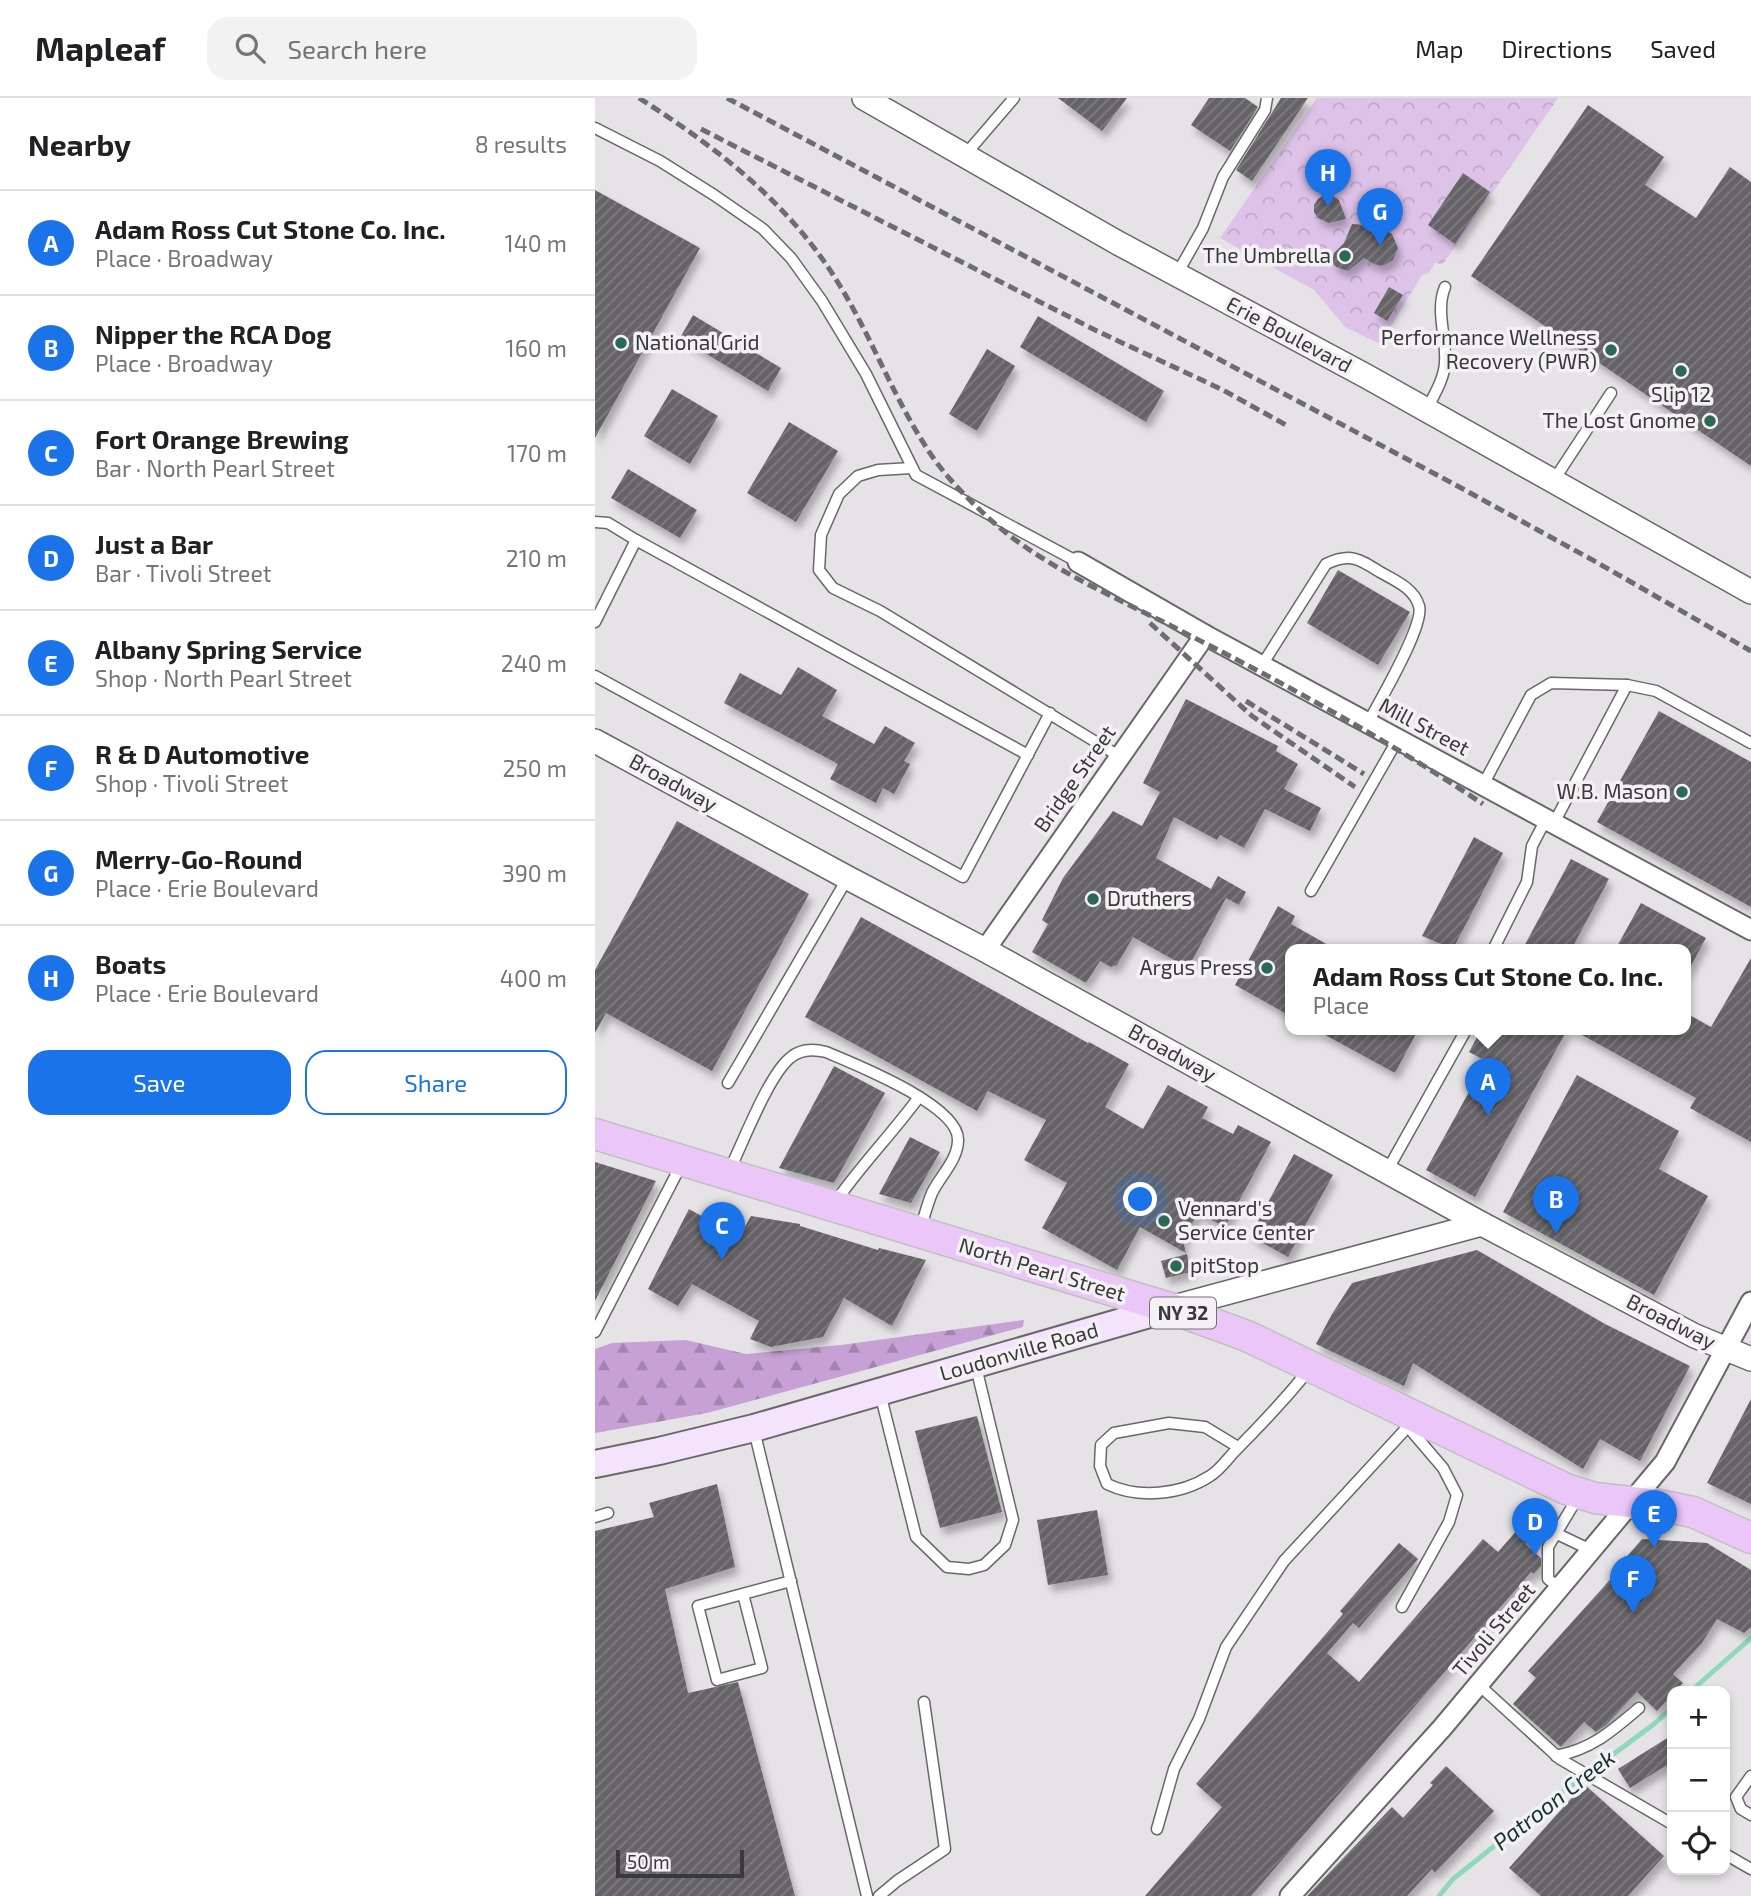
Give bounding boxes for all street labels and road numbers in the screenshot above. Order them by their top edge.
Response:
street label: Erie Boulevard [1223,290,1357,377]
street label: Mill Street [1375,691,1474,760]
street label: Bridge Street [1028,720,1120,836]
street label: Broadway [625,747,722,816]
street label: Broadway [1124,1017,1221,1086]
street label: North Pearl Street [956,1231,1128,1306]
street label: Broadway [1623,1288,1720,1354]
road number: NY 32 [1150,1298,1216,1329]
street label: Loudonville Road [936,1316,1101,1385]
street label: Tivoli Street [1446,1577,1539,1681]

